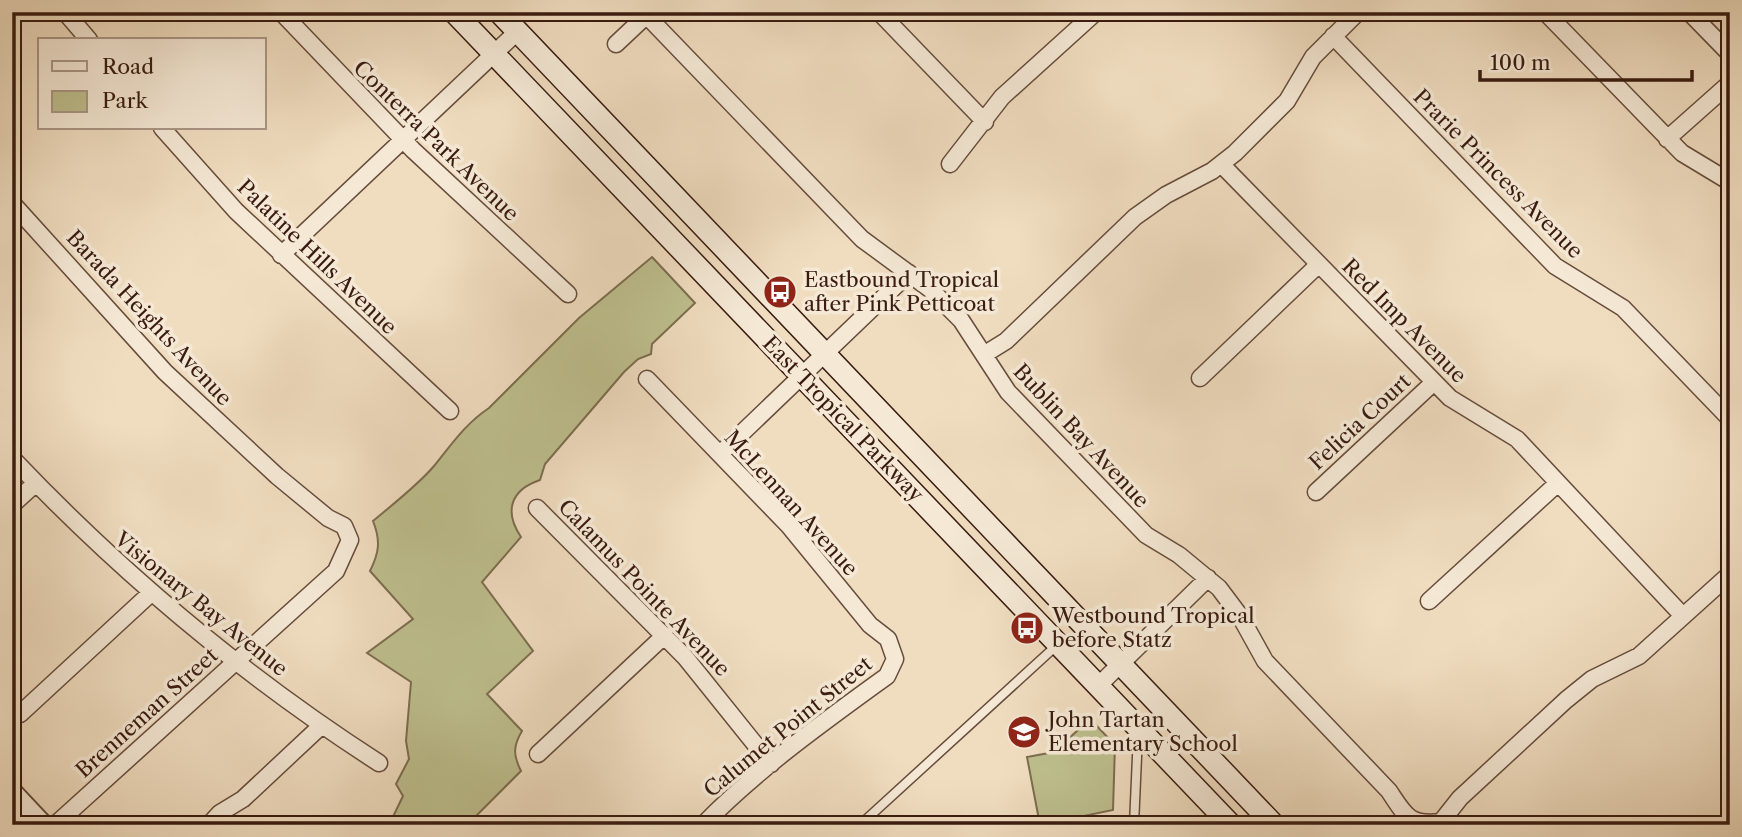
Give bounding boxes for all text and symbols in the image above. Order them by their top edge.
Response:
legend [38,38,266,130]
scale bar [1480,38,1691,82]
text: 100 m [1490,50,1551,75]
text: Road [102,54,154,79]
street label: Conterra Park Avenue [349,55,524,226]
street label: Prarie Princess Avenue [1409,84,1588,263]
text: Park [102,88,148,113]
street label: Palatine Hills Avenue [233,174,402,339]
street label: Barada Heights Avenue [62,225,237,411]
street label: Red Imp Avenue [1337,253,1472,388]
place label: Eastbound Tropical after Pink Petticoat [804,267,999,316]
bus stop icon: Eastbound Tropical after Pink Petticoat [761,273,799,311]
street label: East Tropical Parkway [758,331,929,507]
street label: Bublin Bay Avenue [1008,359,1154,513]
street label: Felicia Court [1304,368,1416,475]
street label: McLennan Avenue [719,425,863,581]
street label: Calamus Pointe Avenue [553,494,735,681]
street label: Visionary Bay Avenue [109,526,293,681]
place label: Westbound Tropical before Statz [1051,603,1254,652]
bus stop icon: Westbound Tropical before Statz [1008,609,1046,647]
street label: Brenneman Street [71,642,223,783]
street label: Calumet Point Street [699,651,877,802]
place label: John Tartan Elementary School [1045,707,1238,756]
school or university icon: John Tartan Elementary School [1005,713,1043,751]

